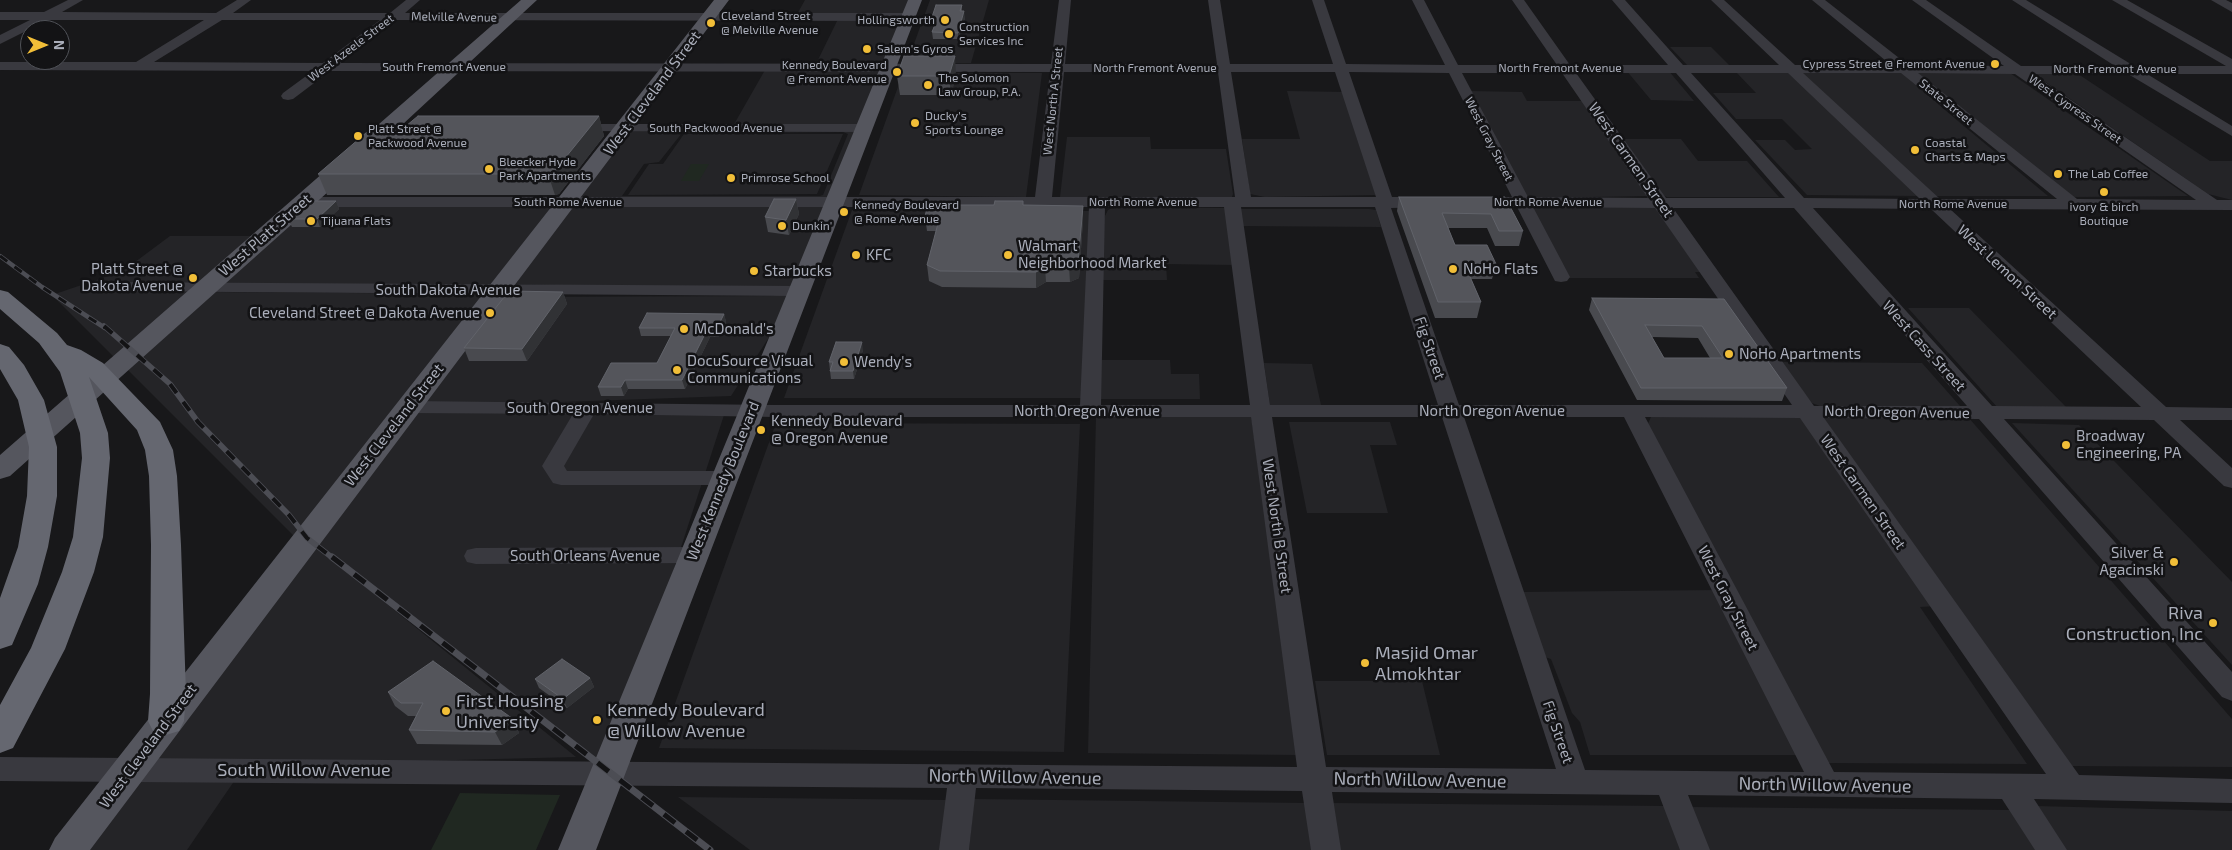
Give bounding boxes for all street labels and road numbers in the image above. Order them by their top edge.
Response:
street label: Melville Avenue [411,9,497,25]
street label: West Azeele Street [305,11,397,85]
street label: West Cleveland Street [599,27,705,159]
street label: West North A Street [1040,46,1066,156]
street label: South Fremont Avenue [382,60,506,74]
street label: North Fremont Avenue [1093,61,1217,75]
street label: North Fremont Avenue [1498,61,1622,75]
street label: North Fremont Avenue [2053,62,2177,76]
street label: West Cypress Street [2026,71,2124,147]
street label: State Street [1916,76,1976,128]
street label: West Gray Street [1462,95,1516,183]
street label: West Carmen Street [1585,99,1677,221]
street label: South Packwood Avenue [649,121,783,135]
street label: West Platt Street [215,190,315,280]
street label: South Rome Avenue [514,195,622,209]
street label: North Rome Avenue [1089,195,1197,209]
street label: North Rome Avenue [1494,195,1602,209]
street label: North Rome Avenue [1899,197,2007,211]
street label: West Lemon Street [1953,221,2061,323]
street label: South Dakota Avenue [376,281,520,299]
street label: West Cass Street [1879,297,1969,395]
street label: Fig Street [1411,314,1449,382]
street label: West Cleveland Street [341,360,447,490]
street label: South Oregon Avenue [507,399,653,417]
street label: West Kennedy Boulevard [683,399,763,563]
street label: North Oregon Avenue [1014,402,1160,420]
street label: North Oregon Avenue [1419,402,1565,420]
street label: North Oregon Avenue [1824,402,1970,422]
street label: West Carmen Street [1817,431,1909,553]
street label: West North B Street [1259,457,1295,595]
street label: West Gray Street [1694,543,1762,653]
street label: South Orleans Avenue [510,547,660,565]
street label: West Cleveland Street [95,680,201,812]
street label: Fig Street [1539,698,1577,766]
street label: South Willow Avenue [217,759,391,781]
street label: North Willow Avenue [928,765,1102,789]
street label: North Willow Avenue [1333,768,1507,792]
street label: North Willow Avenue [1738,773,1912,797]

